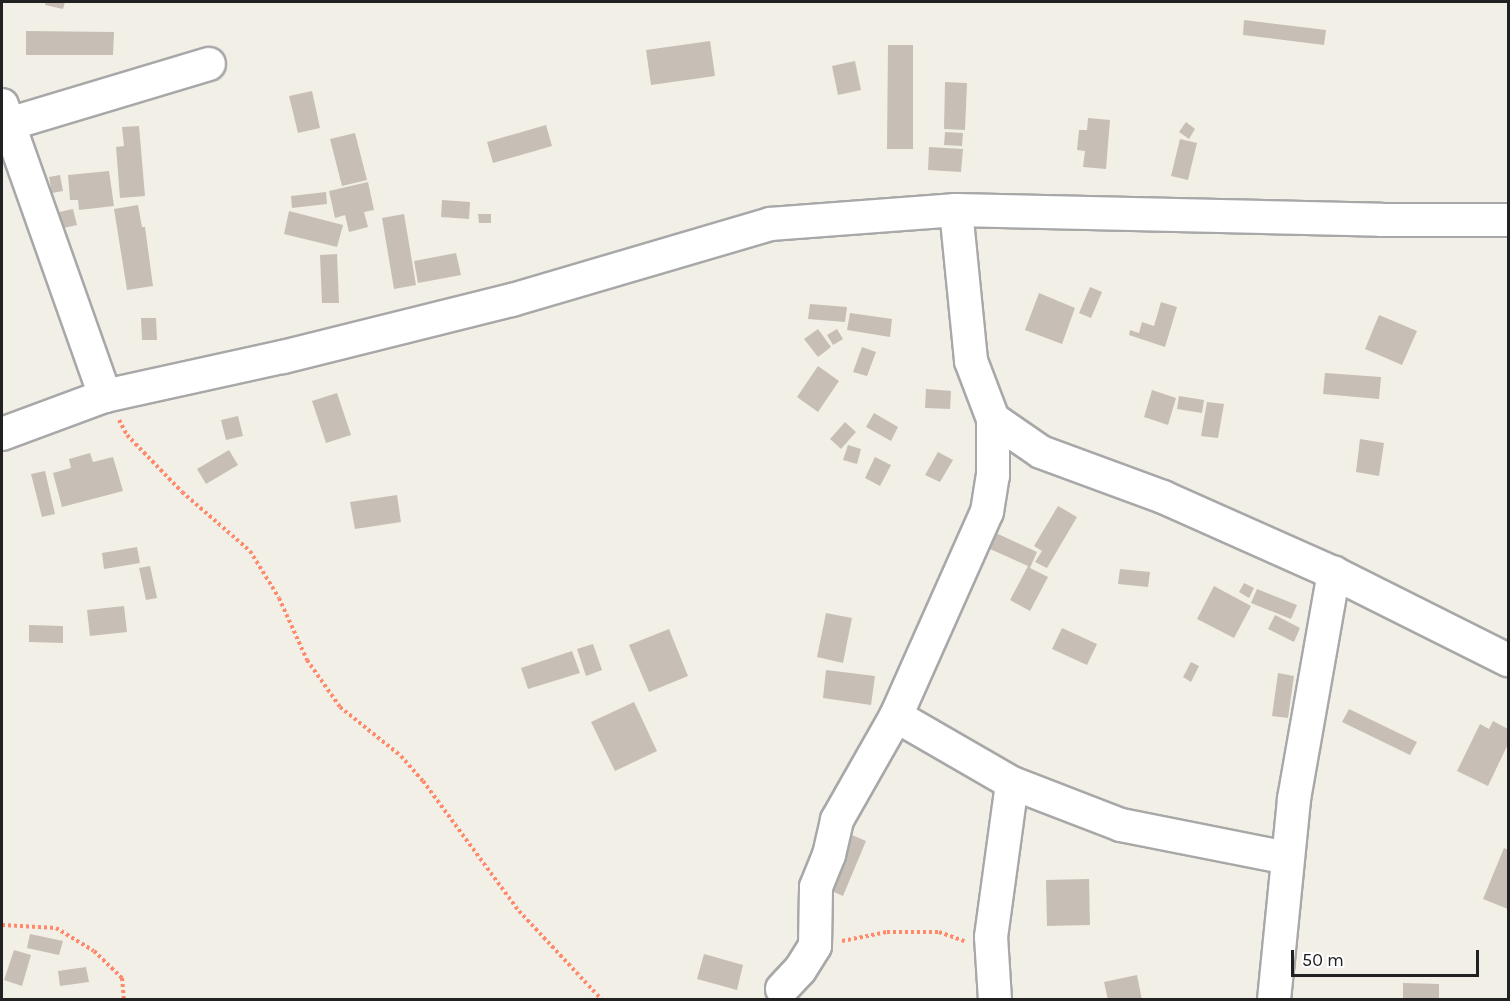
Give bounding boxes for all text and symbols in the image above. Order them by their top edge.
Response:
scale bar [1294,938,1482,976]
text: 50 m [1302,949,1344,971]

